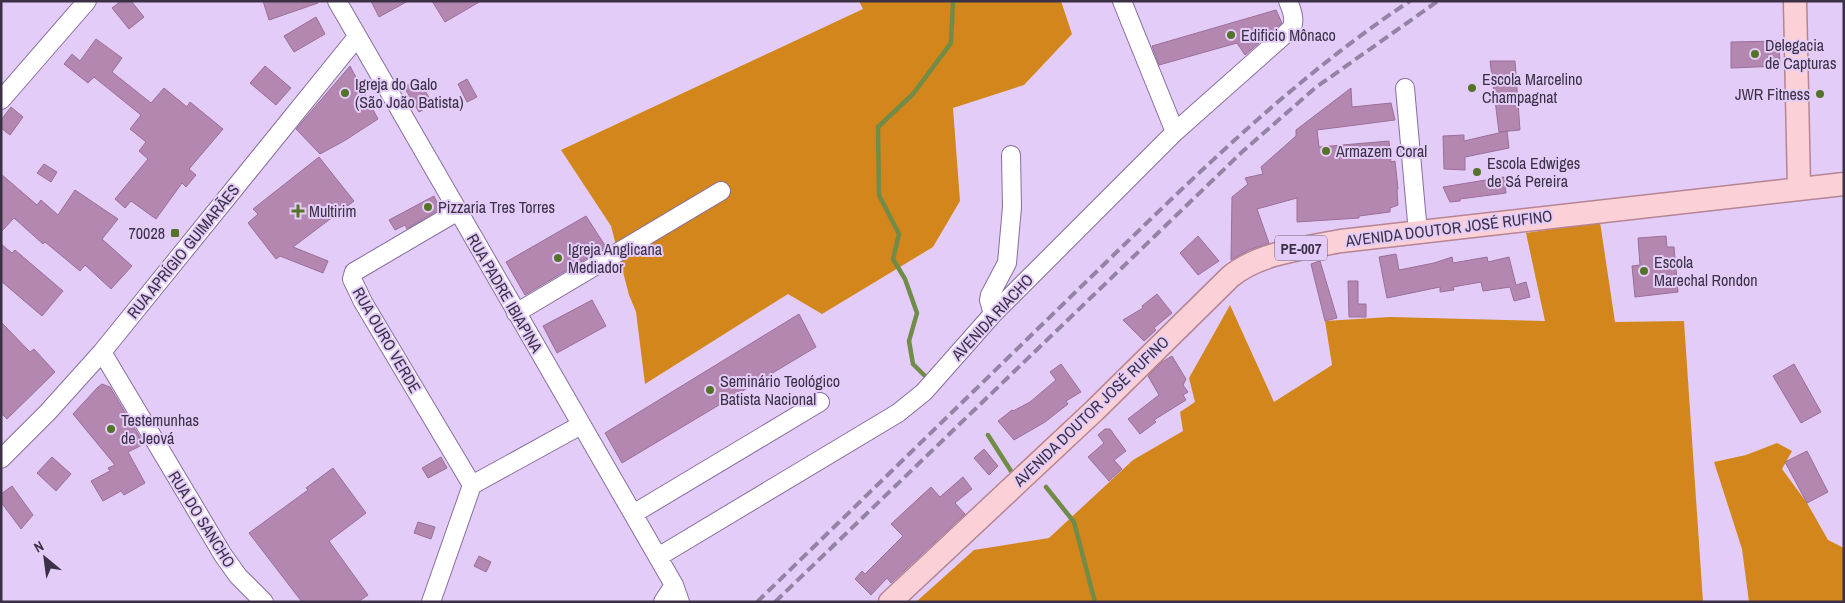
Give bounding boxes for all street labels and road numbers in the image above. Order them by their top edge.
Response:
street label: RUA APRÍGIO GUIMARÃES [122,179,244,323]
street label: AVENIDA DOUTOR JOSÉ RUFINO [1343,204,1554,252]
street label: RUA PADRE IBIAPINA [462,230,548,357]
road number: PE-007 [1275,236,1327,260]
street label: AVENIDA RIACHO [946,269,1038,366]
street label: RUA OURO VERDE [348,283,426,397]
street label: AVENIDA DOUTOR JOSÉ RUFINO [1008,331,1173,492]
street label: RUA DO SANCHO [164,466,240,572]

